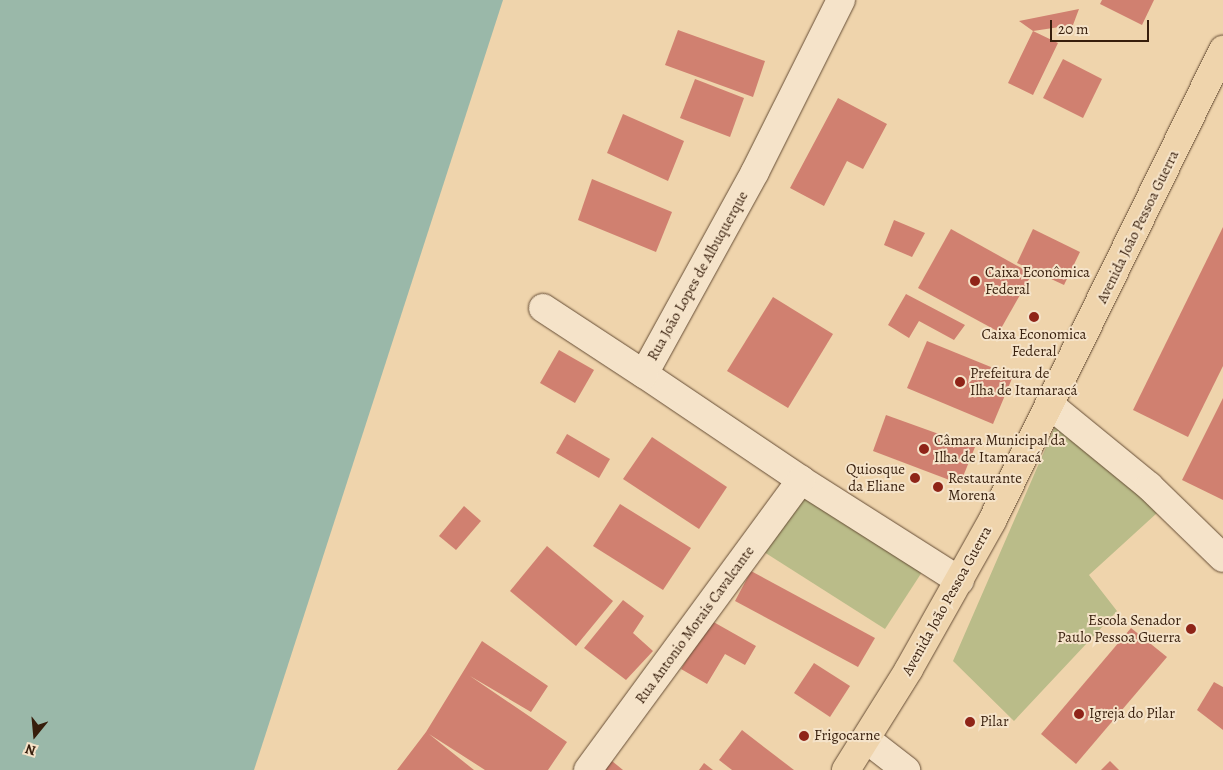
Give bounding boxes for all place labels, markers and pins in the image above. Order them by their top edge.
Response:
place label: Caixa Econômica Federal [985,263,1090,298]
marker: Caixa Econômica Federal [969,275,981,287]
marker: Caixa Economica Federal [1028,311,1040,323]
place label: Caixa Economica Federal [981,325,1087,360]
place label: Prefeitura de Ilha de Itamaracá [970,364,1077,399]
marker: Prefeitura de Ilha de Itamaracá [954,376,966,388]
place label: Câmara Municipal da Ilha de Itamaracá [934,431,1066,466]
marker: Câmara Municipal da Ilha de Itamaracá [918,443,930,455]
place label: Quiosque da Eliane [846,460,905,495]
place label: Restaurante Morena [948,469,1022,504]
marker: Quiosque da Eliane [909,472,921,484]
marker: Restaurante Morena [932,481,944,493]
place label: Escola Senador Paulo Pessoa Guerra [1057,611,1181,646]
marker: Escola Senador Paulo Pessoa Guerra [1185,623,1197,635]
place label: Igreja do Pilar [1089,705,1175,723]
marker: Igreja do Pilar [1073,708,1085,720]
place label: Pilar [980,713,1009,731]
marker: Pilar [964,716,976,728]
place label: Frigocarne [814,727,880,745]
marker: Frigocarne [798,730,810,742]

